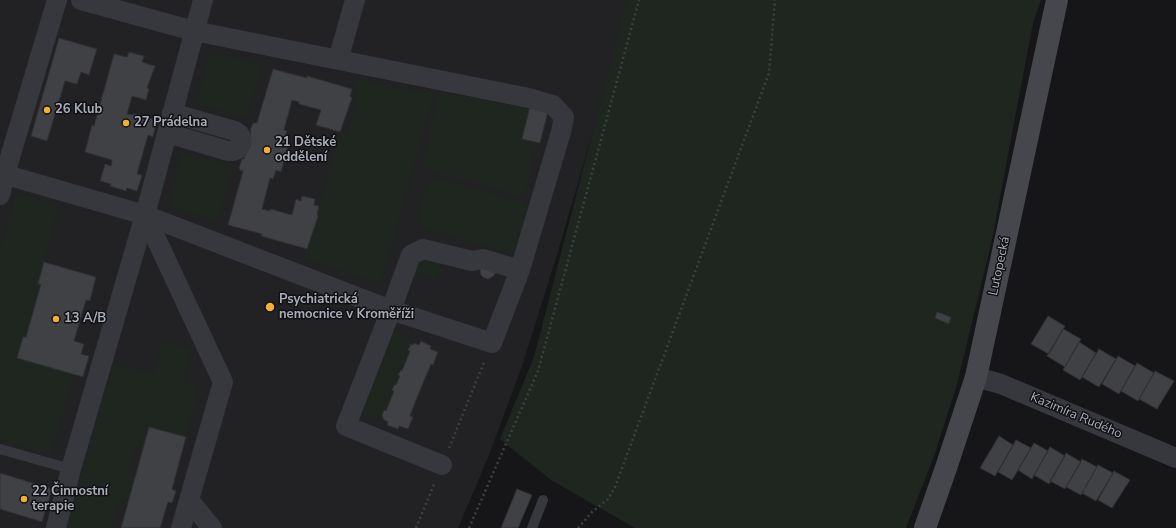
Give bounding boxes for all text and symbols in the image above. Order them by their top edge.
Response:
place label: 26 Klub [55,102,102,118]
marker: 26 Klub [42,105,52,115]
place label: 27 Prádelna [134,115,207,131]
marker: 27 Prádelna [121,118,131,128]
place label: 21 Dětské oddělení [275,135,336,166]
marker: 21 Dětské oddělení [262,145,272,155]
street label: Lutopecká [986,235,1014,297]
place label: Psychiatrická nemocnice v Kroměříži [279,292,414,323]
marker: Psychiatrická nemocnice v Kroměříži [264,301,276,313]
place label: 13 A/B [64,311,106,327]
marker: 13 A/B [51,314,61,324]
street label: Kazimíra Rudého [1028,390,1124,442]
place label: 22 Činnostní terapie [32,484,108,515]
marker: 22 Činnostní terapie [19,494,29,504]

